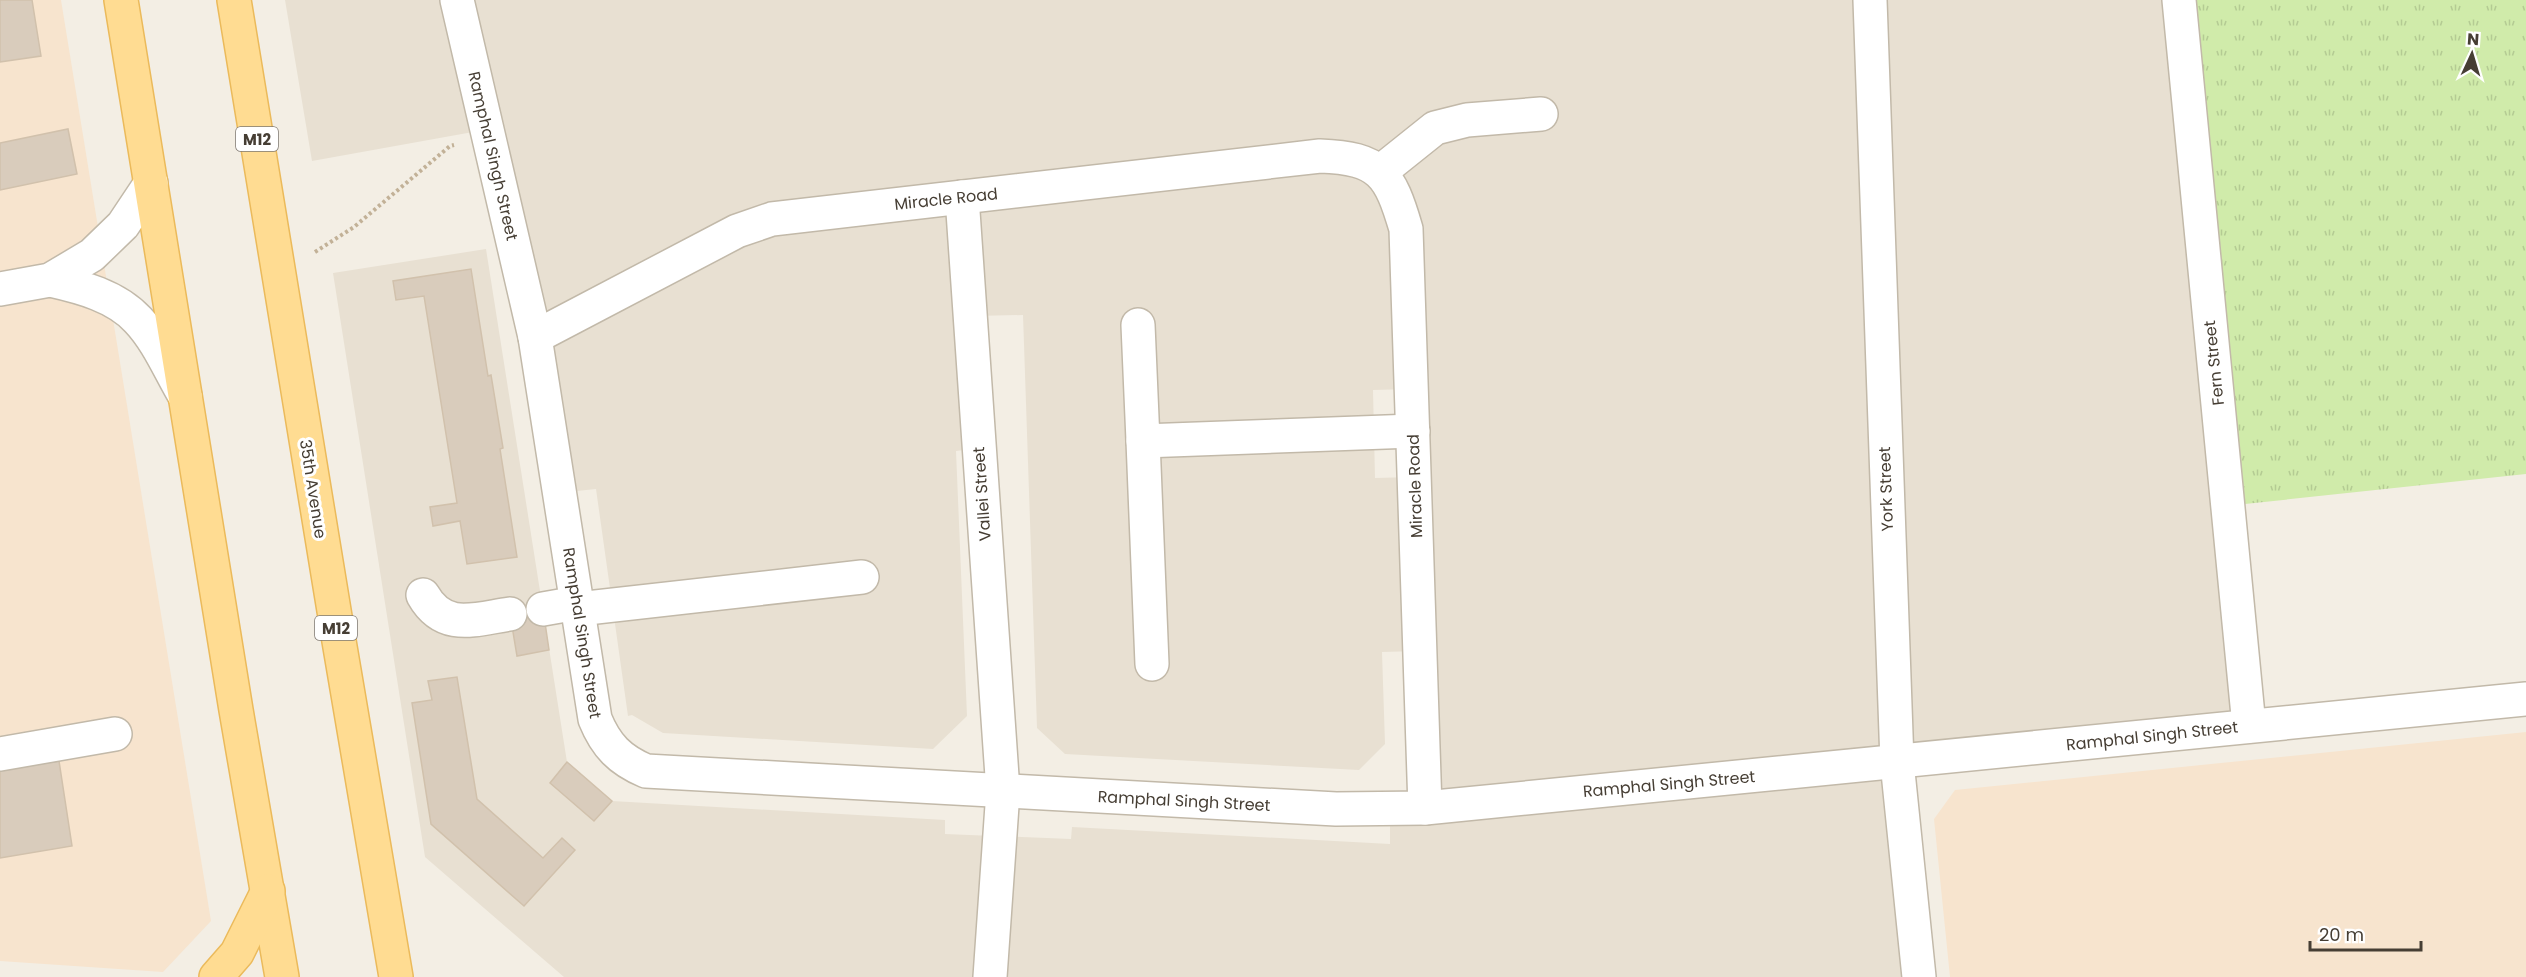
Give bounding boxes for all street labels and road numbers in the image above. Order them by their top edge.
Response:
street label: Ramphal Singh Street [462,69,524,243]
road number: M12 [236,127,278,151]
street label: Miracle Road [893,182,999,216]
street label: Fern Street [2198,319,2230,407]
street label: Miracle Road [1402,434,1428,538]
street label: 35th Avenue [294,438,332,540]
street label: Vallei Street [967,446,997,542]
street label: York Street [1873,446,1899,532]
street label: Ramphal Singh Street [557,546,607,720]
road number: M12 [315,616,357,640]
street label: Ramphal Singh Street [2065,716,2239,756]
street label: Ramphal Singh Street [1582,765,1756,803]
street label: Ramphal Singh Street [1097,785,1271,817]

